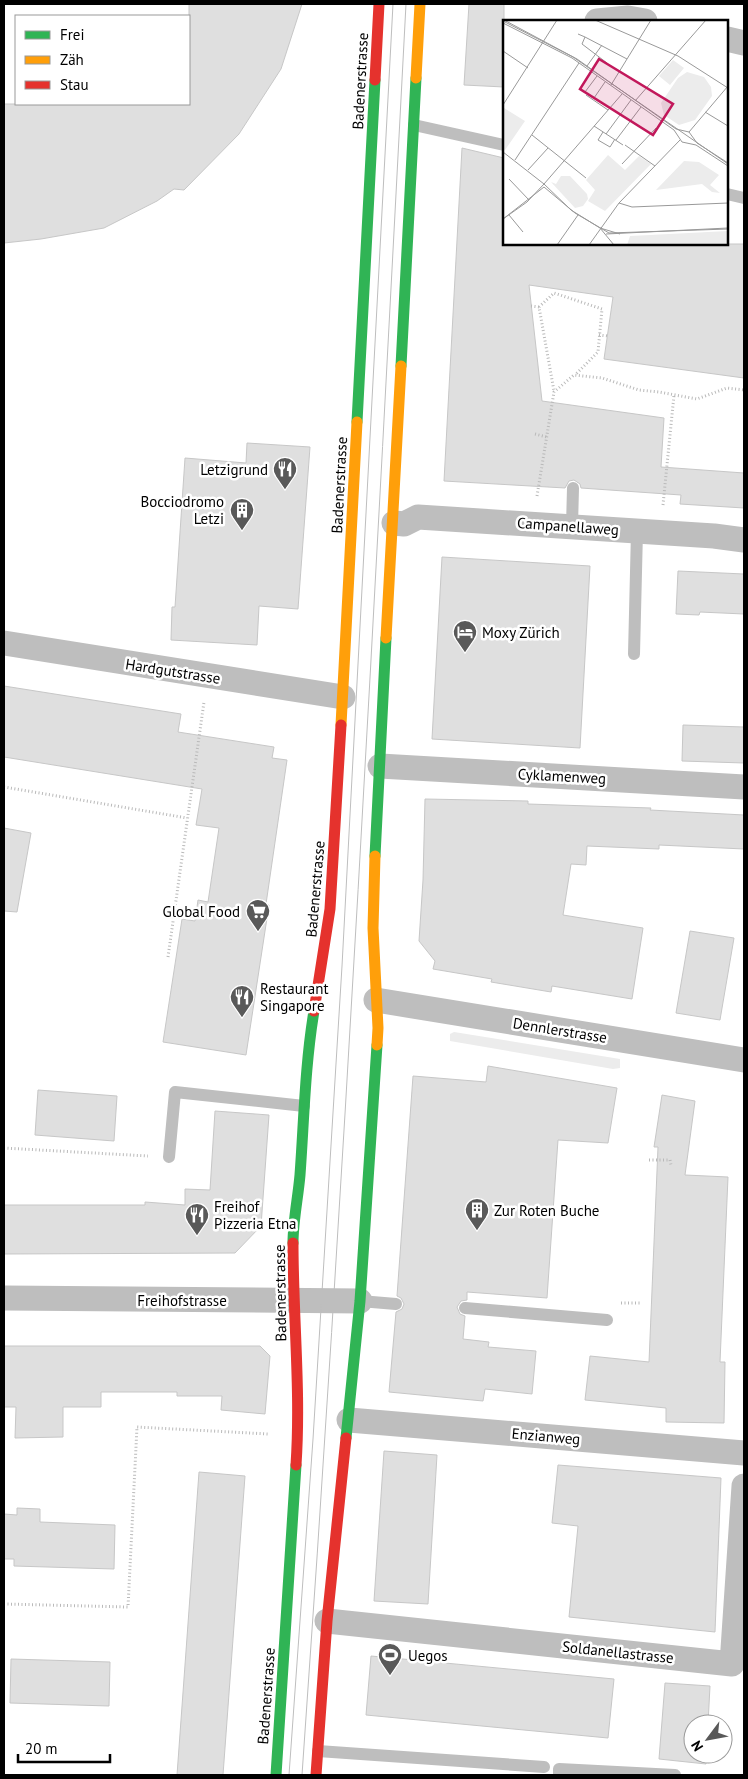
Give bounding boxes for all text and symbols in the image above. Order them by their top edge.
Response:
legend [15,15,190,105]
inset map [503,20,728,245]
text: Frei [60,25,85,44]
street label: Badenerstrasse [348,32,372,130]
text: Zäh [60,50,84,69]
text: Stau [60,75,89,94]
street label: Badenerstrasse [327,436,351,534]
restaurant icon: Letzigrund [272,456,298,490]
place label: Letzigrund [200,460,268,479]
place label: Bocciodromo Letzi [141,492,224,528]
building icon: Bocciodromo Letzi [229,497,255,531]
street label: Campanellaweg [517,513,619,539]
hotel icon: Moxy Zürich [452,619,478,653]
place label: Moxy Zürich [482,623,560,642]
street label: Hardgutstrasse [124,654,222,688]
street label: Cyklamenweg [517,764,607,788]
street label: Badenerstrasse [301,840,329,938]
supermarket icon: Global Food [245,898,271,932]
place label: Global Food [163,902,240,921]
place label: Restaurant Singapore [260,979,329,1015]
restaurant icon: Restaurant Singapore [229,984,255,1018]
street label: Dennlerstrasse [512,1013,608,1047]
place label: Freihof Pizzeria Etna [214,1197,297,1233]
building icon: Zur Roten Buche [464,1197,490,1231]
place label: Zur Roten Buche [494,1201,599,1220]
restaurant icon: Freihof Pizzeria Etna [184,1202,210,1236]
street label: Badenerstrasse [270,1244,290,1342]
street label: Freihofstrasse [137,1291,227,1310]
street label: Enzianweg [511,1424,581,1448]
street label: Soldanellastrasse [561,1637,675,1667]
sports icon: Uegos [377,1642,403,1676]
place label: Uegos [408,1646,448,1665]
street label: Badenerstrasse [253,1647,279,1745]
north arrow [683,1714,733,1764]
scale bar [18,1732,110,1764]
text: N [687,1737,707,1755]
text: 20 m [25,1739,58,1758]

